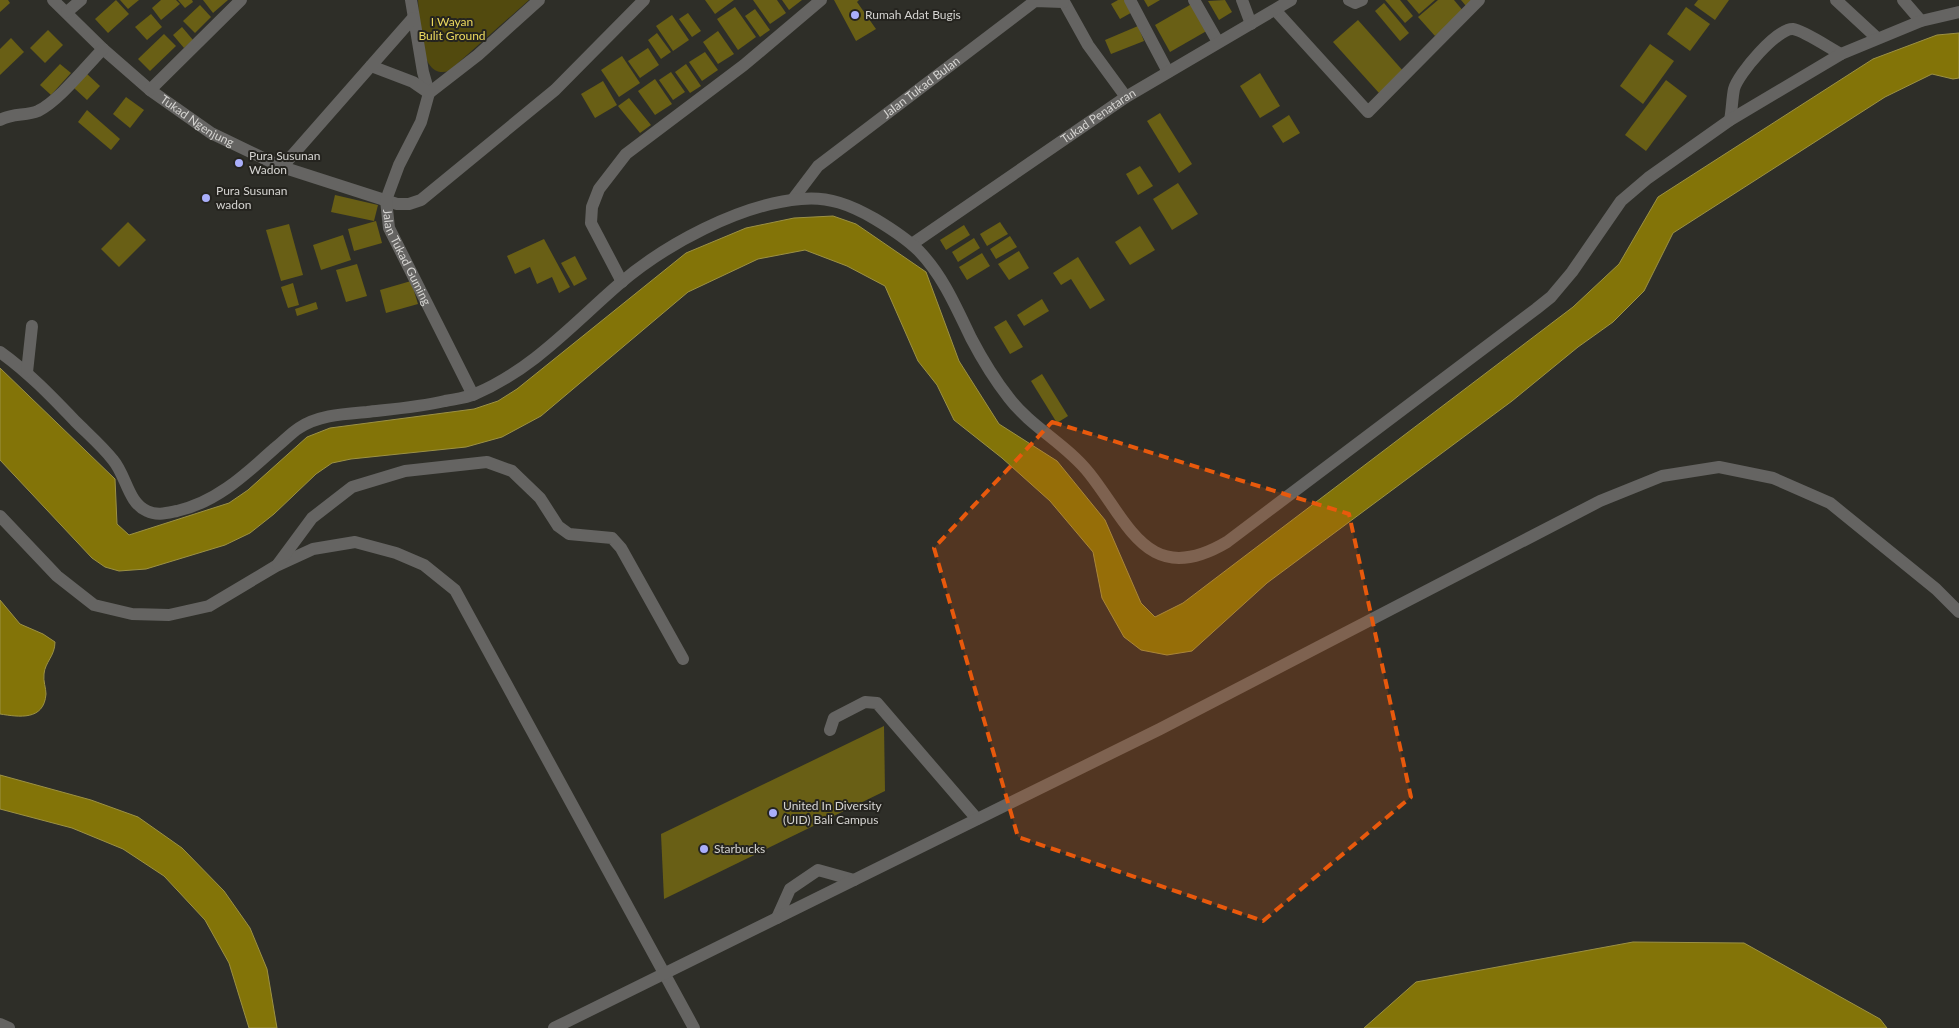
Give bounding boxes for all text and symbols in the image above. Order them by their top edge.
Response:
place label: Rumah Adat Bugis [865,7,961,22]
marker: Rumah Adat Bugis [849,9,861,21]
park label: I Wayan Bulit Ground [418,14,486,43]
street label: Jalan Tukad Bulan [879,53,963,121]
street label: Tukad Penataran [1058,85,1138,147]
street label: Tukad Ngenjung [157,92,237,150]
place label: Pura Susunan Wadon [249,148,320,177]
marker: Pura Susunan Wadon [233,157,245,169]
place label: Pura Susunan wadon [216,183,287,212]
marker: Pura Susunan wadon [200,192,212,204]
street label: Jalan Tukad Guming [380,208,435,308]
place label: United In Diversity (UID) Bali Campus [783,798,883,827]
marker: United In Diversity (UID) Bali Campus [767,807,779,819]
place label: Starbucks [714,841,765,856]
marker: Starbucks [698,843,710,855]

